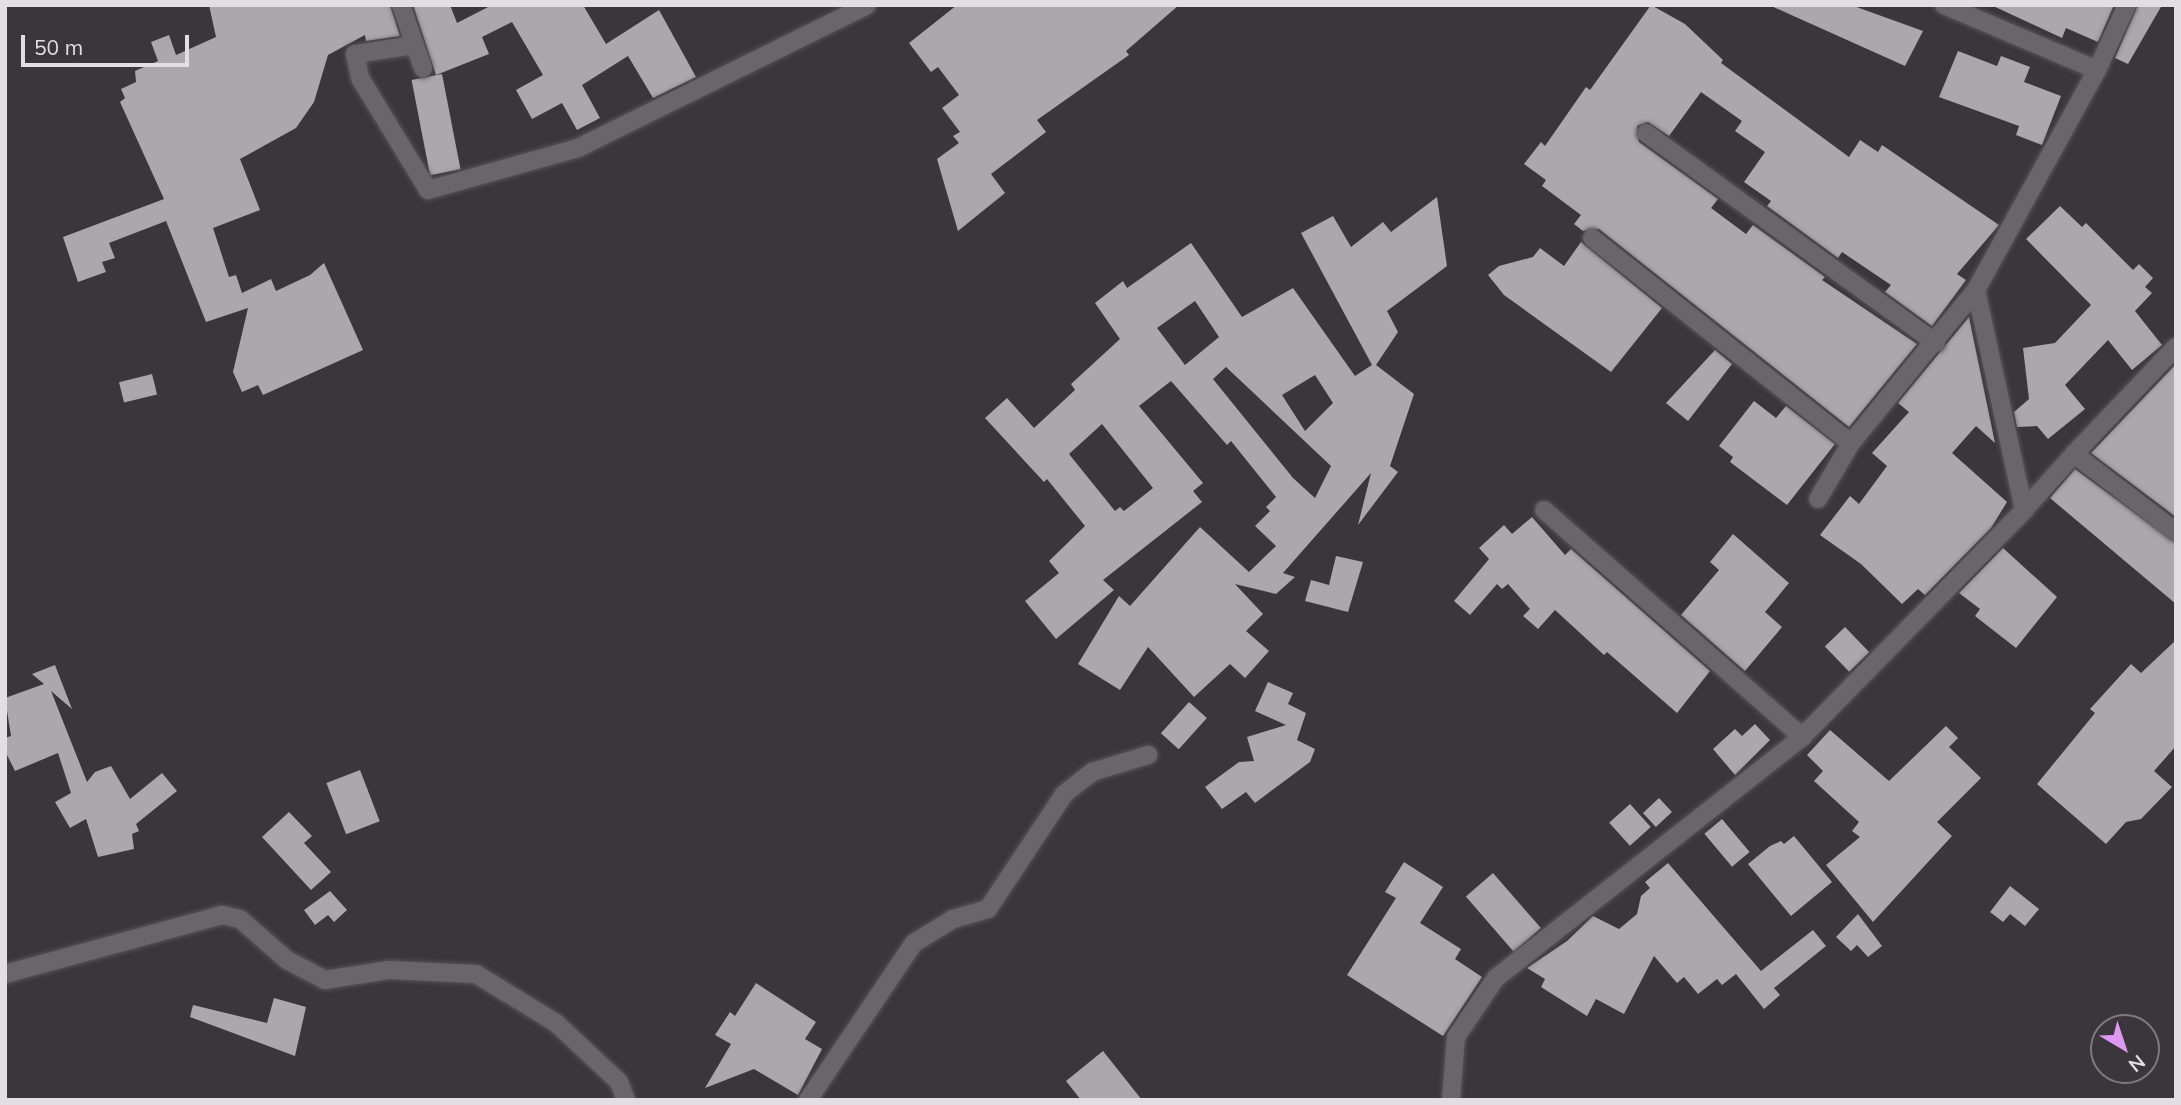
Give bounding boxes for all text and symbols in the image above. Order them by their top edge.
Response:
scale bar [24,21,192,65]
text: 50 m [34,34,83,60]
north arrow [2090,1014,2160,1084]
text: N [2124,1050,2150,1078]

